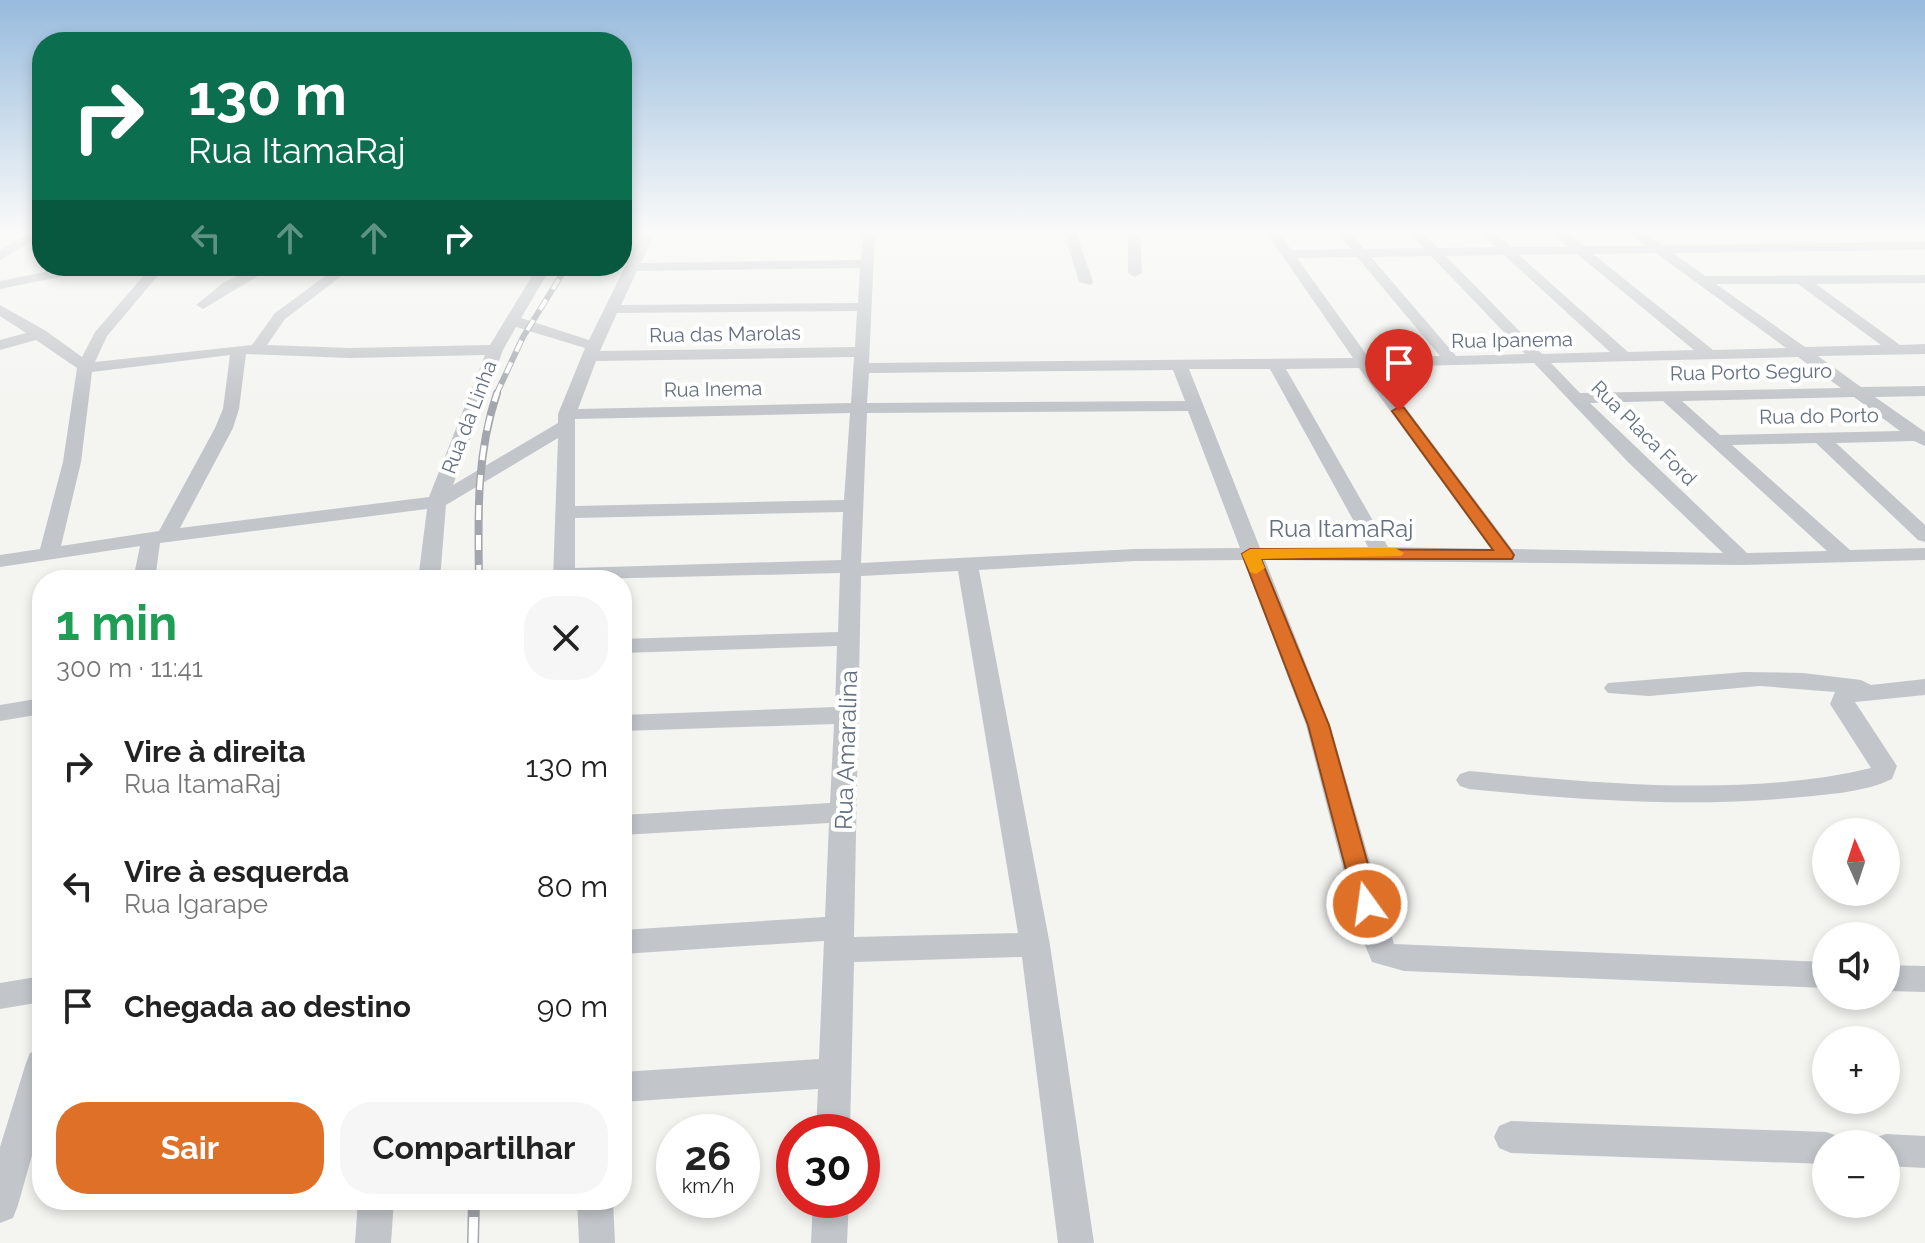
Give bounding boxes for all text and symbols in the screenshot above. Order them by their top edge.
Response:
text: 130 m [188,62,347,128]
icon: right [56,64,160,168]
text: Rua ItamaRaj [188,129,406,171]
icon: left [184,216,228,260]
icon: ahead [268,216,312,260]
icon: ahead [352,216,396,260]
icon: right [436,216,480,260]
street label: Rua das Marolas [649,321,801,347]
street label: Rua Ipanema [1451,327,1573,353]
pin [1365,329,1433,411]
icon: arrive [1377,341,1421,385]
street label: Rua da Linha [436,357,502,477]
street label: Rua Porto Seguro [1670,359,1832,385]
street label: Rua Placa Ford [1586,375,1702,491]
street label: Rua Inema [664,376,762,402]
street label: Rua do Porto [1759,403,1879,429]
street label: Rua ItamaRaj [1269,514,1414,543]
text: 1 min [56,595,177,651]
button: close [524,596,608,680]
text: 300 m · 11:41 [56,653,203,683]
street label: Rua Amaralina [829,670,863,830]
text: Vire à direita [124,734,306,769]
icon: right [56,744,100,788]
text: 130 m [526,749,608,784]
text: Rua ItamaRaj [124,769,281,799]
north arrow [1812,818,1900,906]
map controls [1812,818,1900,1218]
text: Vire à esquerda [124,854,349,889]
position arrow [1325,862,1409,946]
icon: left [56,864,100,908]
text: 80 m [537,869,608,904]
text: Rua Igarape [124,889,268,919]
button: sound [1812,922,1900,1010]
icon: arrive [56,984,100,1028]
text: Chegada ao destino [124,989,411,1024]
text: 90 m [537,989,608,1024]
button: + [1812,1026,1900,1114]
button: Sair [56,1102,324,1194]
button: Compartilhar [340,1102,608,1194]
speed limit sign: 30 [776,1114,880,1218]
button: − [1812,1130,1900,1218]
text: 26 [685,1132,731,1179]
text: km/h [682,1174,734,1198]

